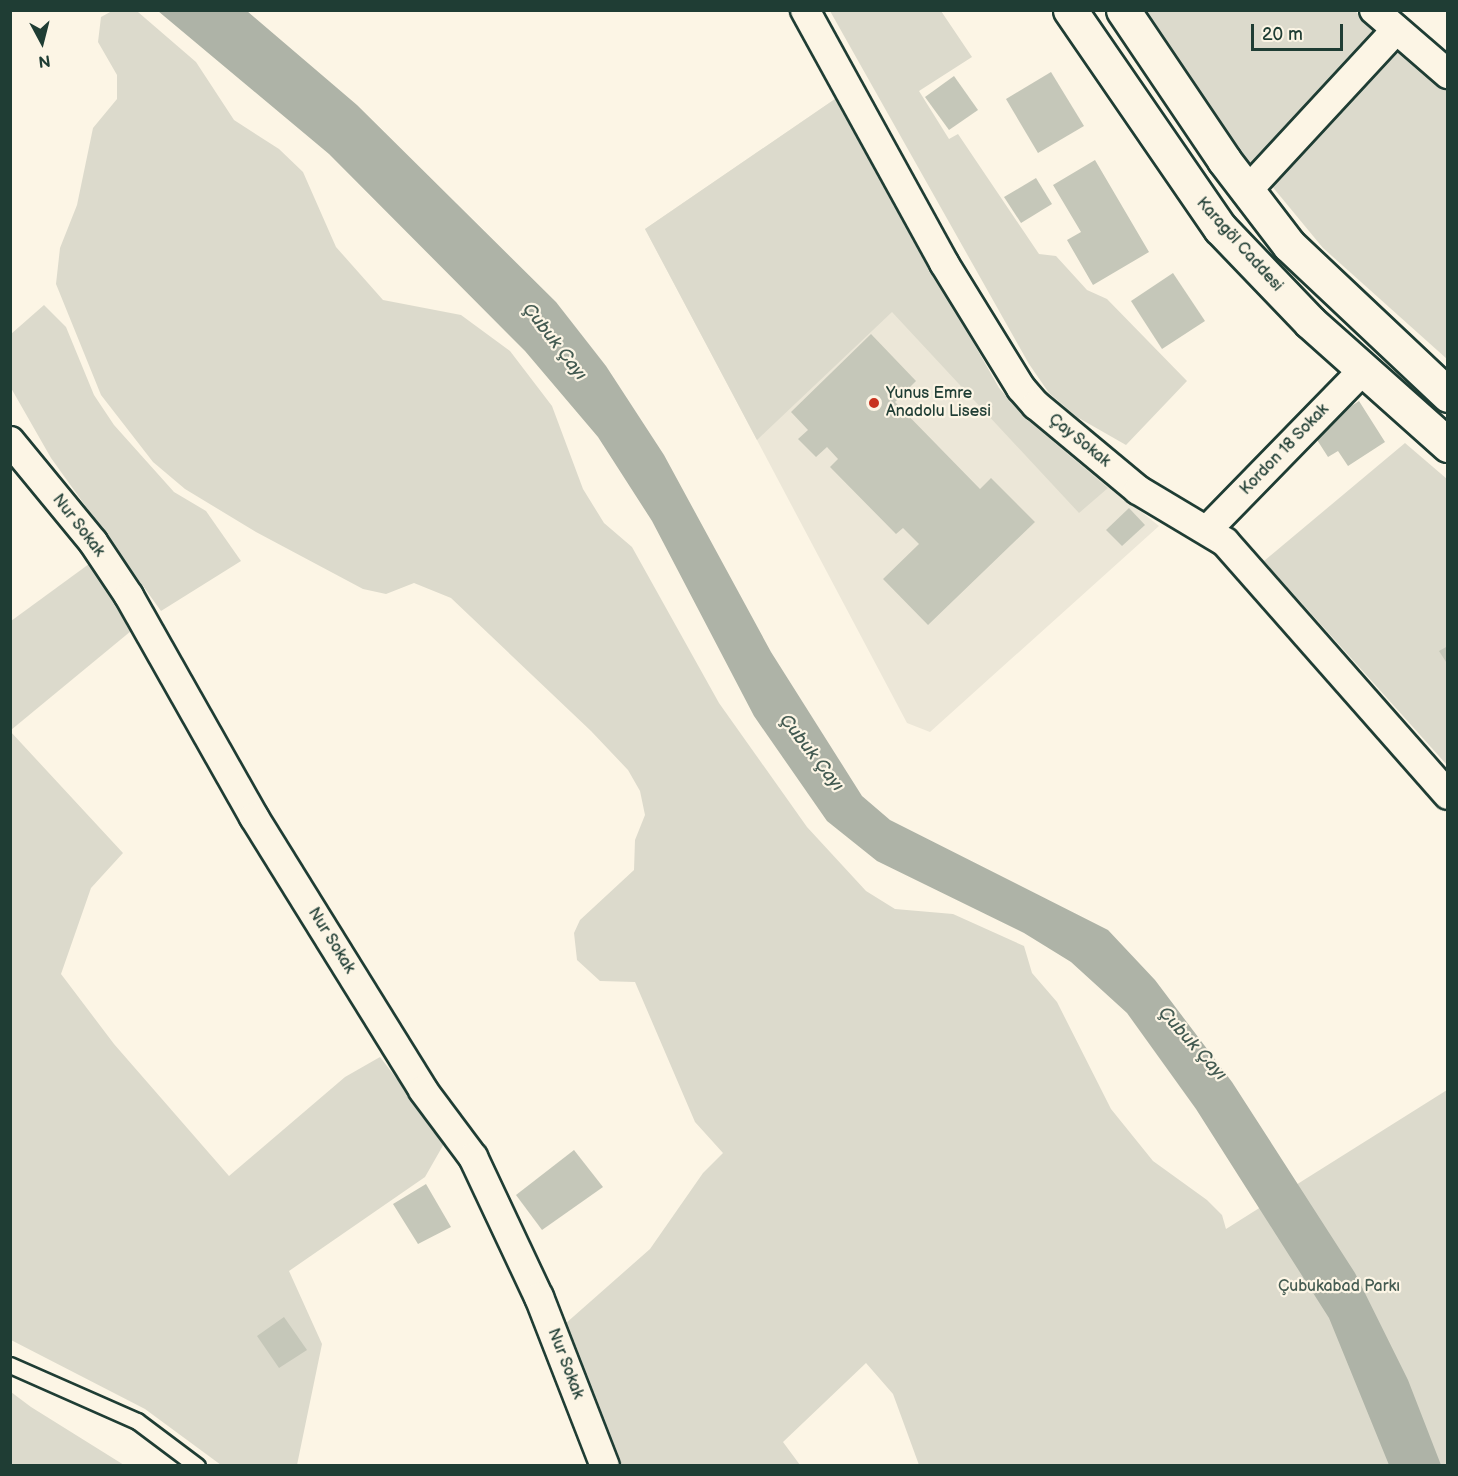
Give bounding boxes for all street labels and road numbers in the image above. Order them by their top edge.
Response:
street label: Karagöl Caddesi [1192,194,1286,296]
street label: Kordon 18 Sokak [1237,400,1333,500]
street label: Çay Sokak [1044,410,1114,472]
street label: Nur Sokak [48,491,108,561]
street label: Nur Sokak [303,904,359,978]
street label: Nur Sokak [543,1326,587,1402]

